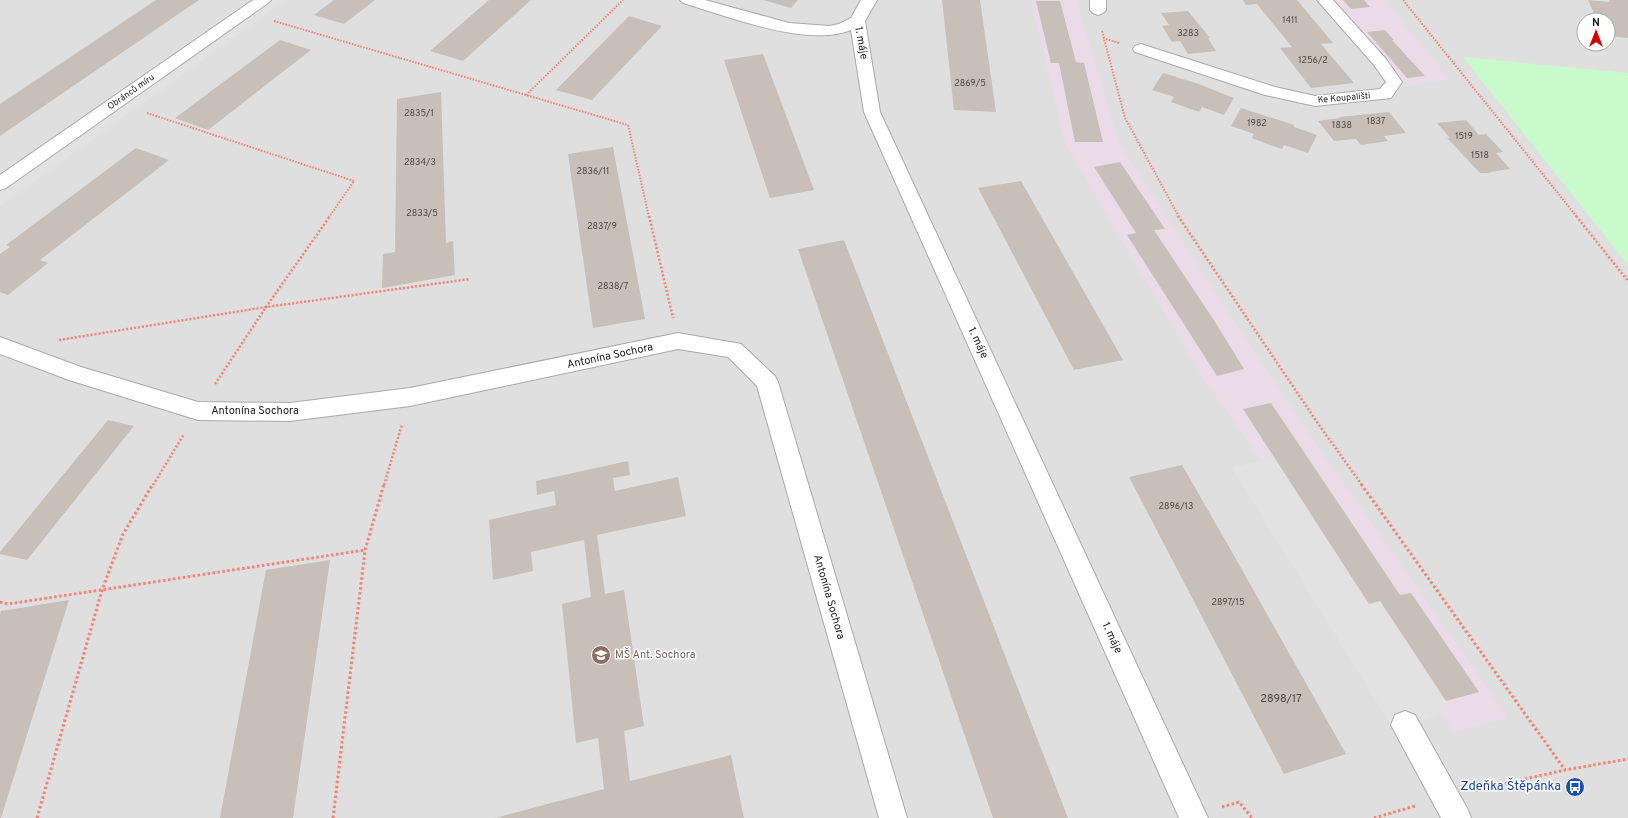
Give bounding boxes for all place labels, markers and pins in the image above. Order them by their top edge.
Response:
school or university icon: MŠ Ant. Sochora [590,644,612,666]
place label: MŠ Ant. Sochora [615,647,696,662]
bus stop icon: Zdeňka Štěpánka [1564,776,1586,798]
place label: Zdeňka Štěpánka [1460,777,1561,795]

